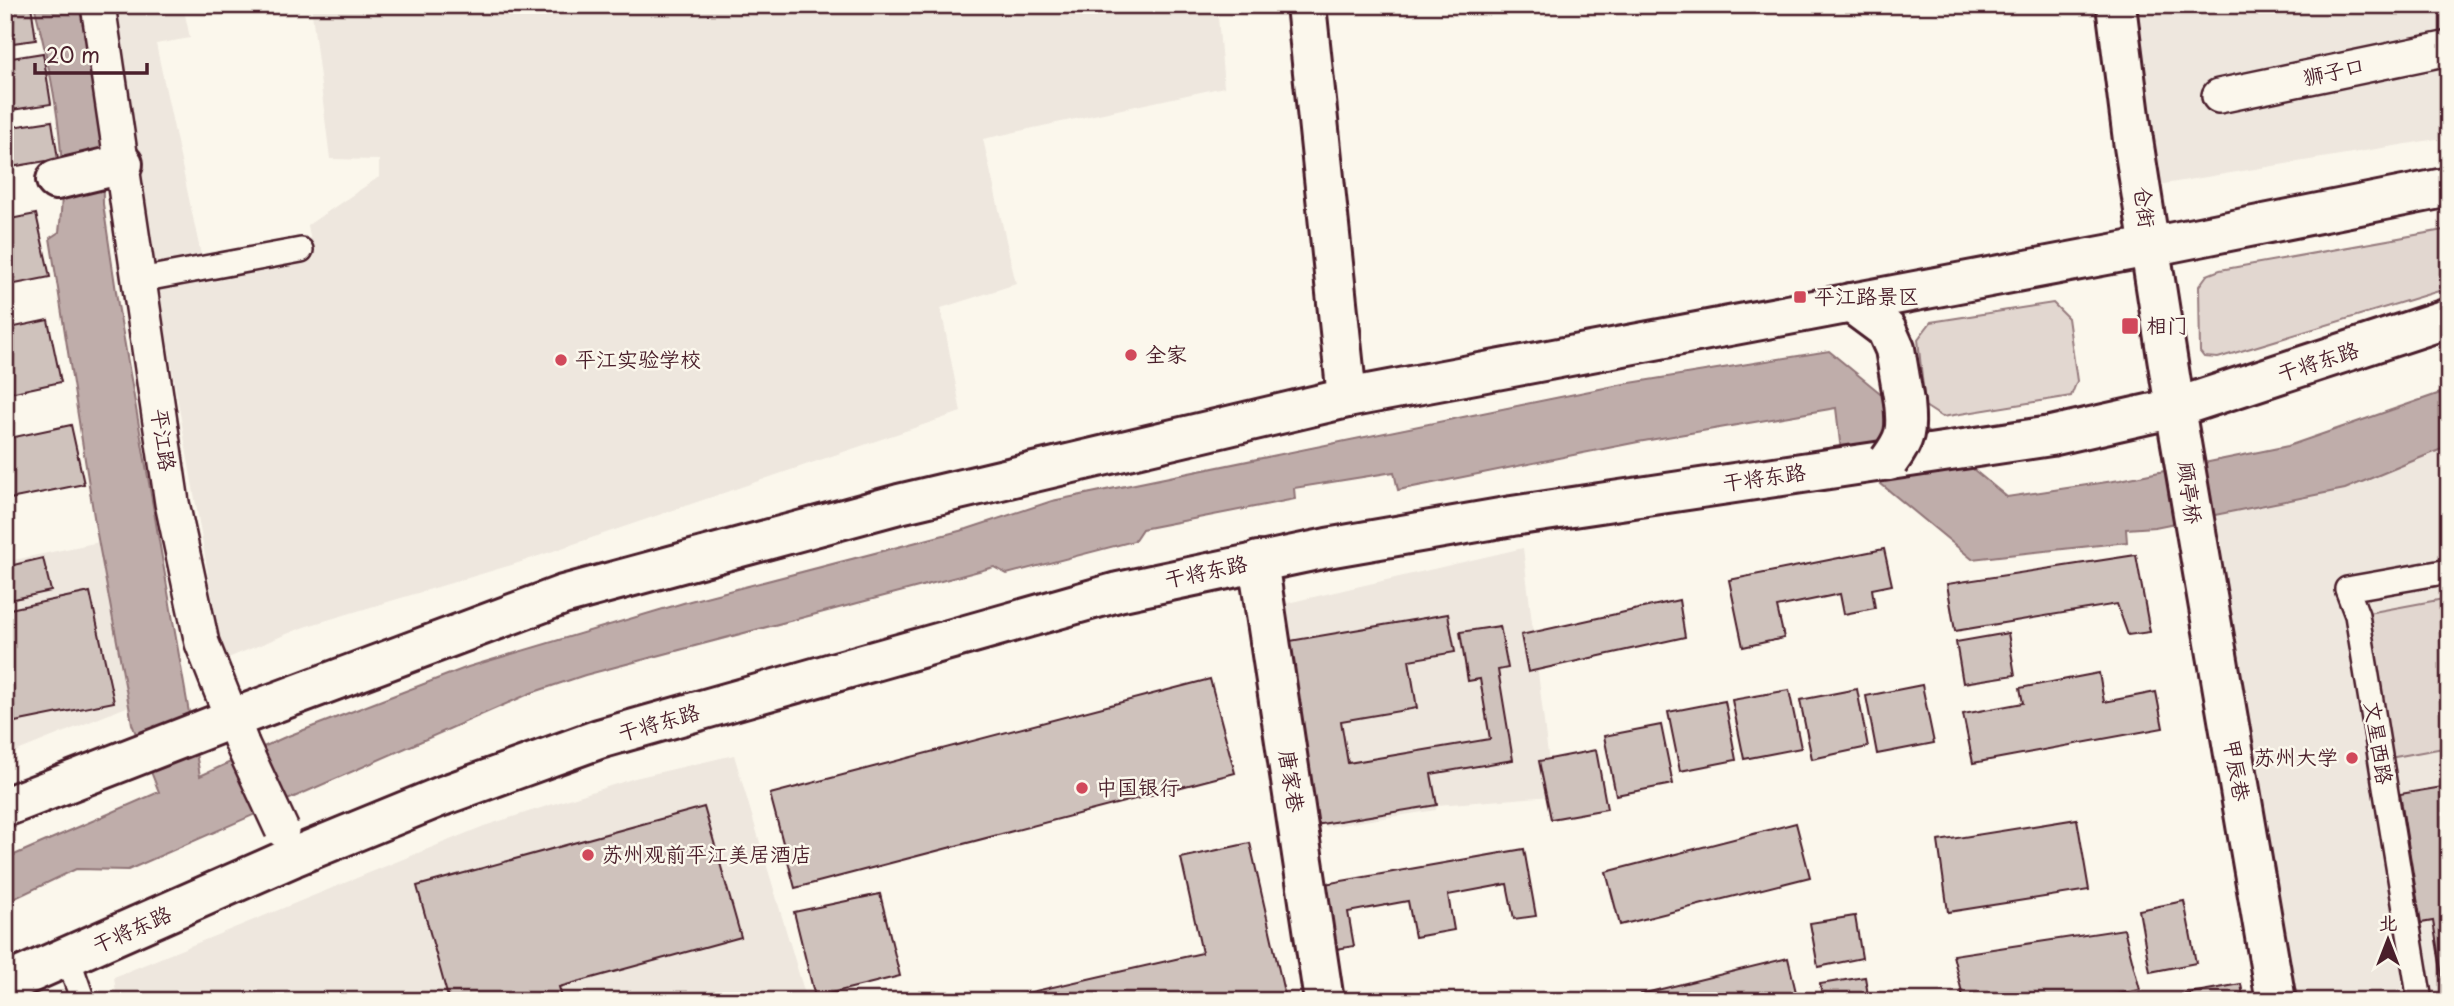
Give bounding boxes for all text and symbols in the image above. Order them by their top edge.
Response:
scale bar [35,32,147,76]
text: 20 m [46,38,100,70]
street label: 狮子口 [2299,48,2368,92]
street label: 仓街 [2127,184,2165,230]
place label: 平江路景区 [1814,279,1919,311]
marker: 平江路景区 [1792,289,1808,305]
place label: 相门 [2146,308,2188,340]
marker: 相门 [2120,316,2140,336]
street label: 干将东路 [2272,332,2362,388]
place label: 全家 [1145,337,1187,369]
place label: 平江实验学校 [575,342,701,374]
marker: 全家 [1123,347,1139,363]
marker: 平江实验学校 [553,352,569,368]
street label: 平江路 [145,406,185,473]
street label: 干将东路 [1720,454,1808,498]
street label: 顾亭桥 [2171,459,2211,526]
street label: 干将东路 [1161,546,1250,594]
street label: 干将东路 [614,694,703,748]
street label: 文星西路 [2358,699,2402,787]
street label: 甲辰巷 [2217,736,2259,803]
place label: 苏州大学 [2254,740,2338,772]
street label: 唐家巷 [1272,747,1314,814]
marker: 苏州大学 [2344,750,2360,766]
place label: 中国银行 [1096,770,1180,802]
marker: 中国银行 [1074,780,1090,796]
place label: 苏州观前平江美居酒店 [602,837,812,869]
marker: 苏州观前平江美居酒店 [580,847,596,863]
street label: 干将东路 [86,896,176,960]
north arrow [2352,904,2422,974]
text: 北 [2378,908,2398,936]

